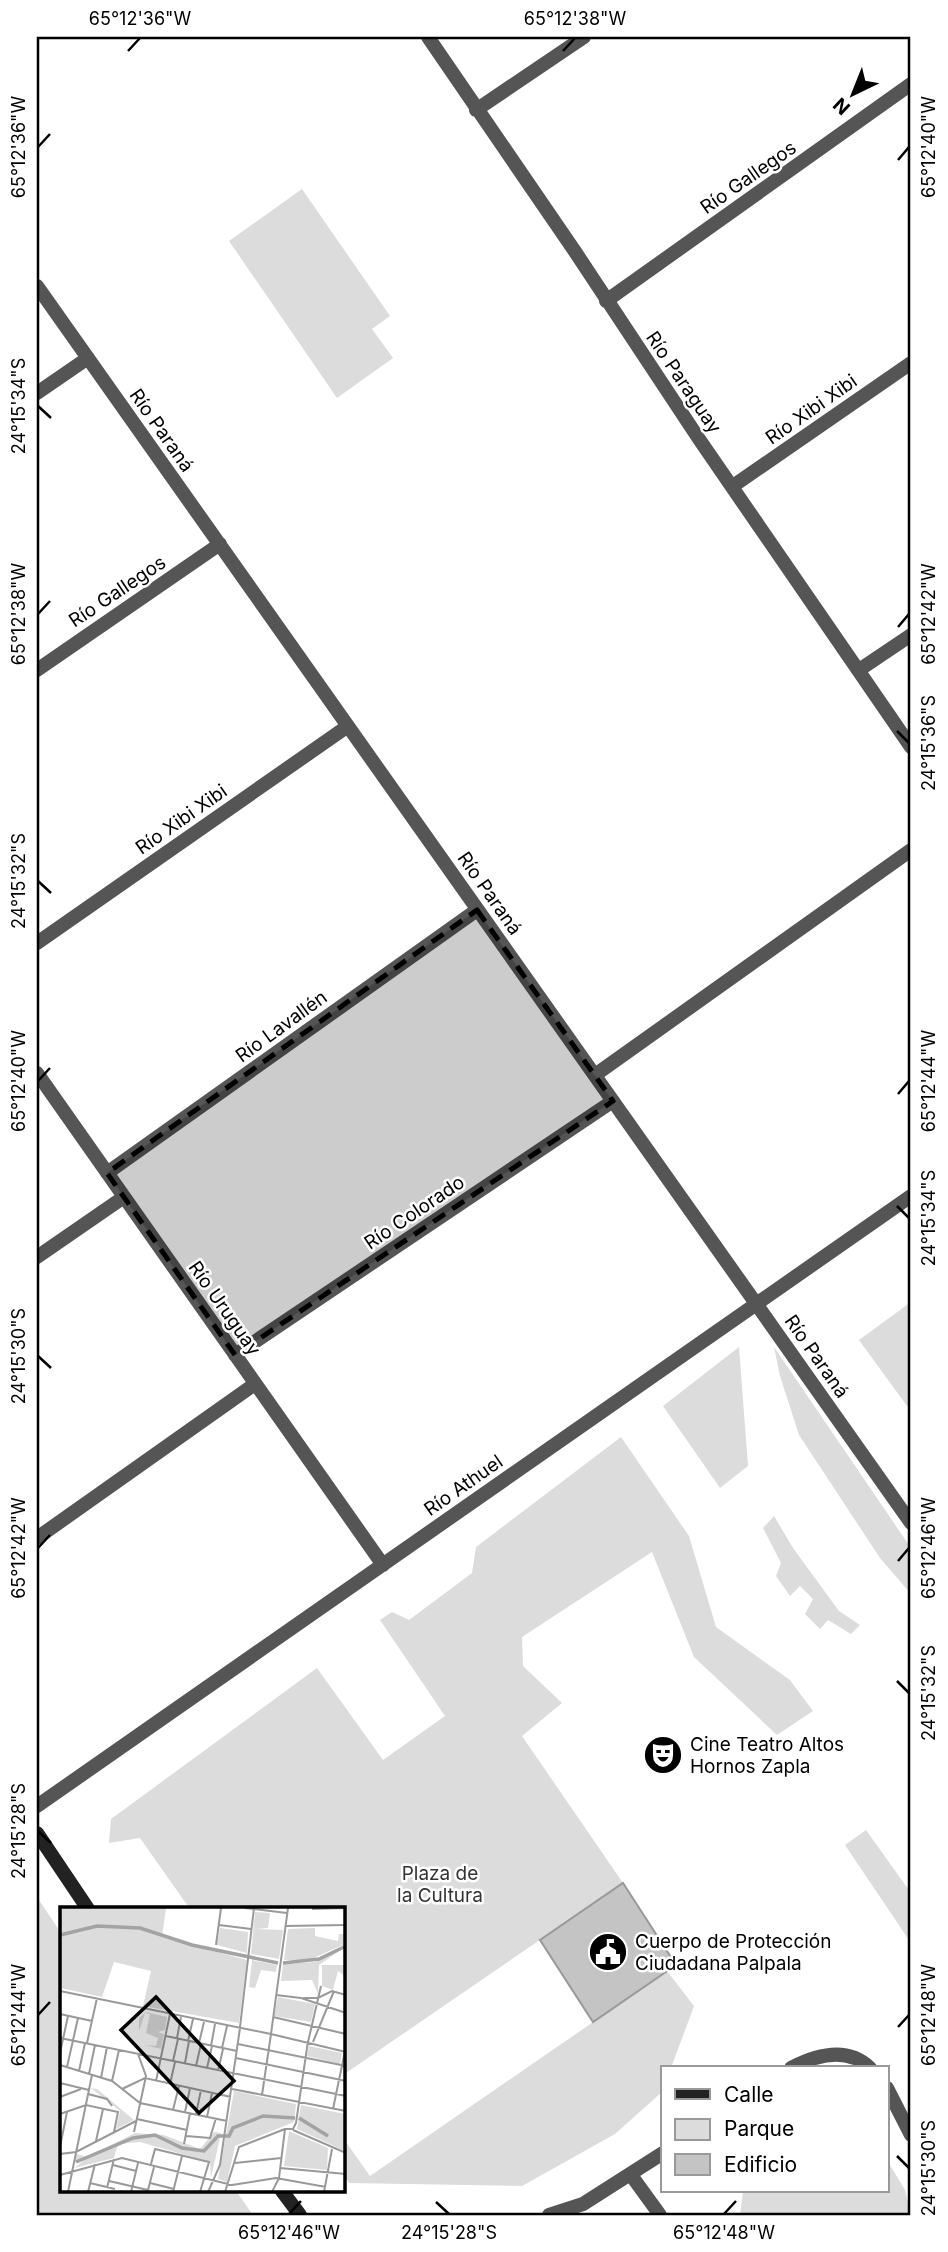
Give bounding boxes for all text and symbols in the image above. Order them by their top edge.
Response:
text: 65°12'36"W [89,8,191,29]
text: 65°12'38"W [524,8,626,29]
north arrow [818,60,888,130]
text: N [829,93,855,119]
text: 65°12'36"W [8,96,29,198]
text: 65°12'40"W [918,96,939,198]
street label: Río Gallegos [696,136,801,219]
street label: Río Paraguay [641,327,726,438]
text: 24°15'34"S [8,358,29,454]
street label: Río Xibi Xibi [761,369,862,449]
street label: Río Paraná [125,384,199,476]
street label: Río Gallegos [65,551,170,632]
text: 65°12'38"W [8,563,29,665]
text: 65°12'42"W [918,563,939,665]
text: 24°15'36"S [918,695,939,791]
street label: Río Xibi Xibi [131,779,232,859]
text: 24°15'32"S [8,833,29,929]
street label: Río Paraná [453,847,527,939]
street label: Río Lavallén [231,986,332,1067]
text: 65°12'40"W [8,1030,29,1132]
text: 65°12'44"W [918,1030,939,1132]
text: 24°15'34"S [918,1170,939,1266]
street label: Río Colorado [360,1171,469,1254]
street label: Río Uruguay [184,1257,266,1360]
text: 24°15'30"S [8,1308,29,1404]
street label: Río Paraná [780,1310,854,1402]
street label: Río Athuel [420,1450,507,1521]
text: 65°12'42"W [8,1497,29,1599]
text: 65°12'46"W [918,1497,939,1599]
text: 24°15'32"S [918,1645,939,1741]
place label: Cine Teatro Altos Hornos Zapla [690,1733,844,1778]
theatre icon: Cine Teatro Altos Hornos Zapla [642,1734,684,1776]
text: 24°15'28"S [8,1783,29,1879]
park label: Plaza de la Cultura [397,1862,483,1907]
inset map [60,1907,345,2192]
place label: Cuerpo de Protección Ciudadana Palpala [635,1930,831,1975]
public building icon: Cuerpo de Protección Ciudadana Palpala [587,1931,629,1973]
text: 65°12'44"W [8,1964,29,2066]
text: 65°12'48"W [918,1964,939,2066]
legend [661,2066,888,2192]
text: Calle [724,2082,774,2107]
text: Parque [724,2116,794,2141]
text: 24°15'30"S [918,2120,939,2216]
text: Edificio [724,2152,797,2177]
text: 65°12'46"W [238,2222,340,2243]
text: 24°15'28"S [401,2222,497,2243]
text: 65°12'48"W [673,2222,775,2243]

